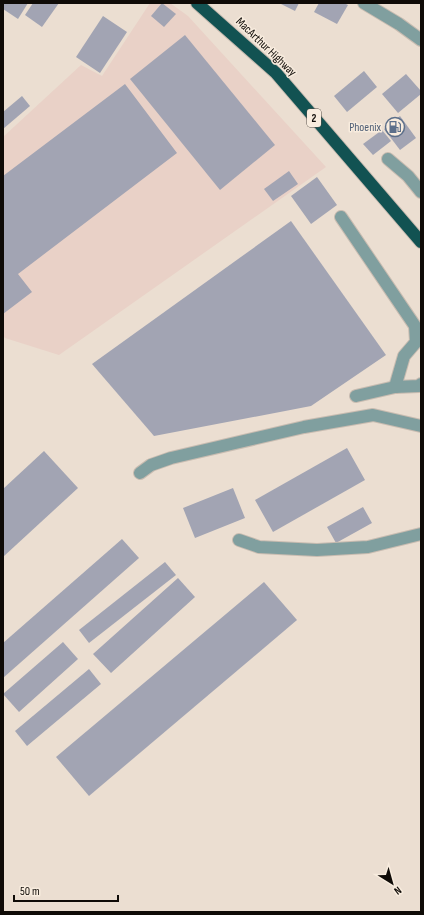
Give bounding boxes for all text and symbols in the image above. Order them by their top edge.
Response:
street label: MacArthur Highway [232,14,300,80]
road number: 2 [307,109,321,127]
fuel station icon: Phoenix [384,116,406,138]
place label: Phoenix [349,120,381,135]
north arrow [372,863,412,903]
scale bar [14,877,118,903]
text: 50 m [20,884,40,899]
text: N [391,884,404,898]

